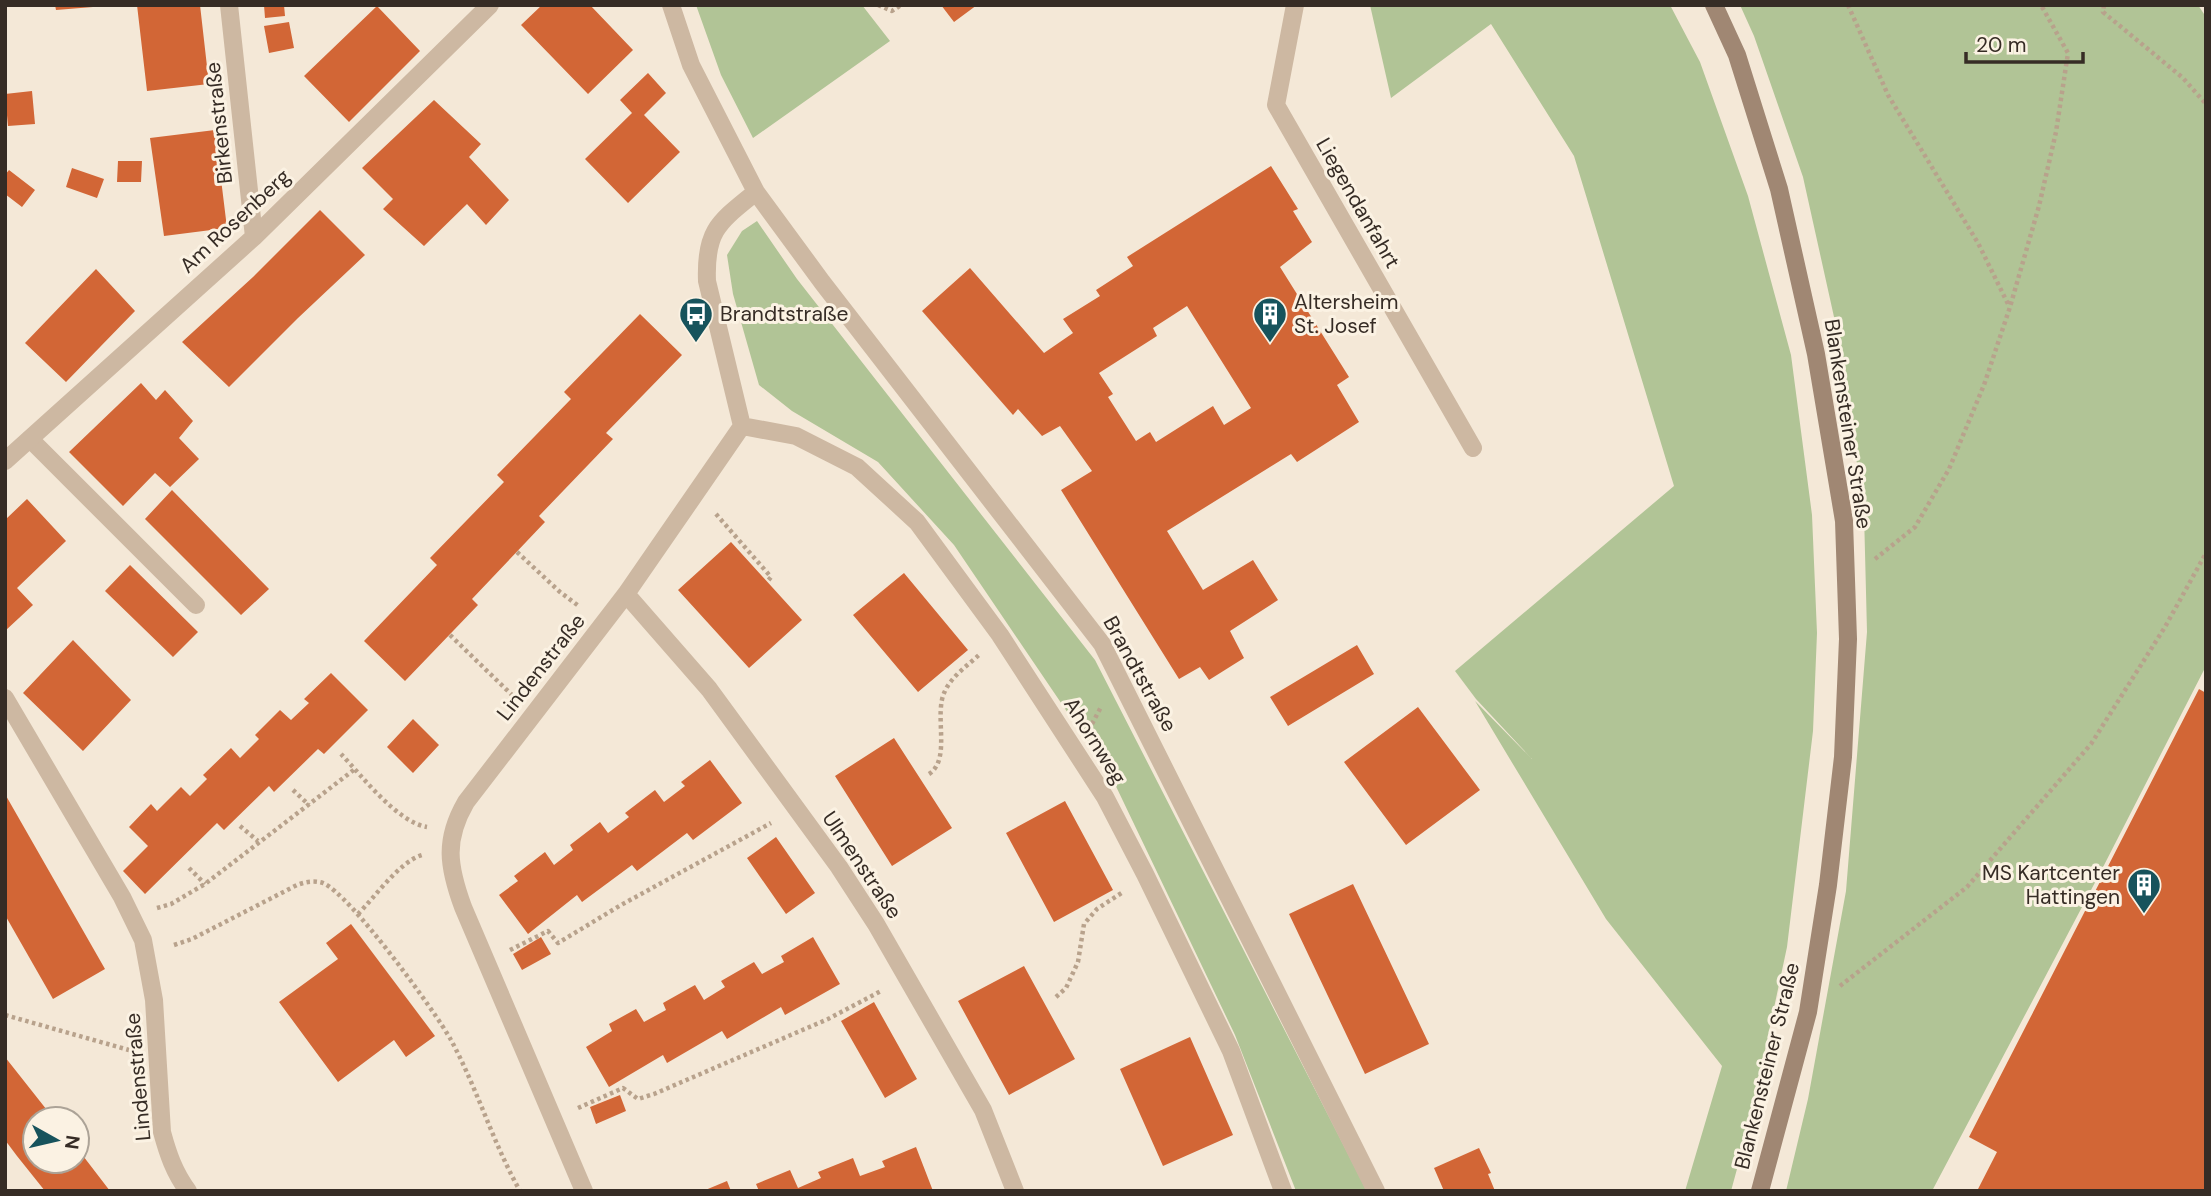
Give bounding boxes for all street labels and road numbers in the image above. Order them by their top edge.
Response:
street label: Birkenstraße [199,61,239,185]
street label: Liegendanfahrt [1309,133,1407,273]
street label: Am Rosenberg [174,162,296,279]
street label: Blankensteiner Straße [1818,317,1878,531]
street label: Lindenstraße [490,608,592,726]
street label: Brandtstraße [1097,611,1183,737]
street label: Ahornweg [1057,692,1133,790]
street label: Ulmenstraße [816,806,908,924]
street label: Blankensteiner Straße [1728,960,1806,1172]
street label: Lindenstraße [118,1012,158,1142]

